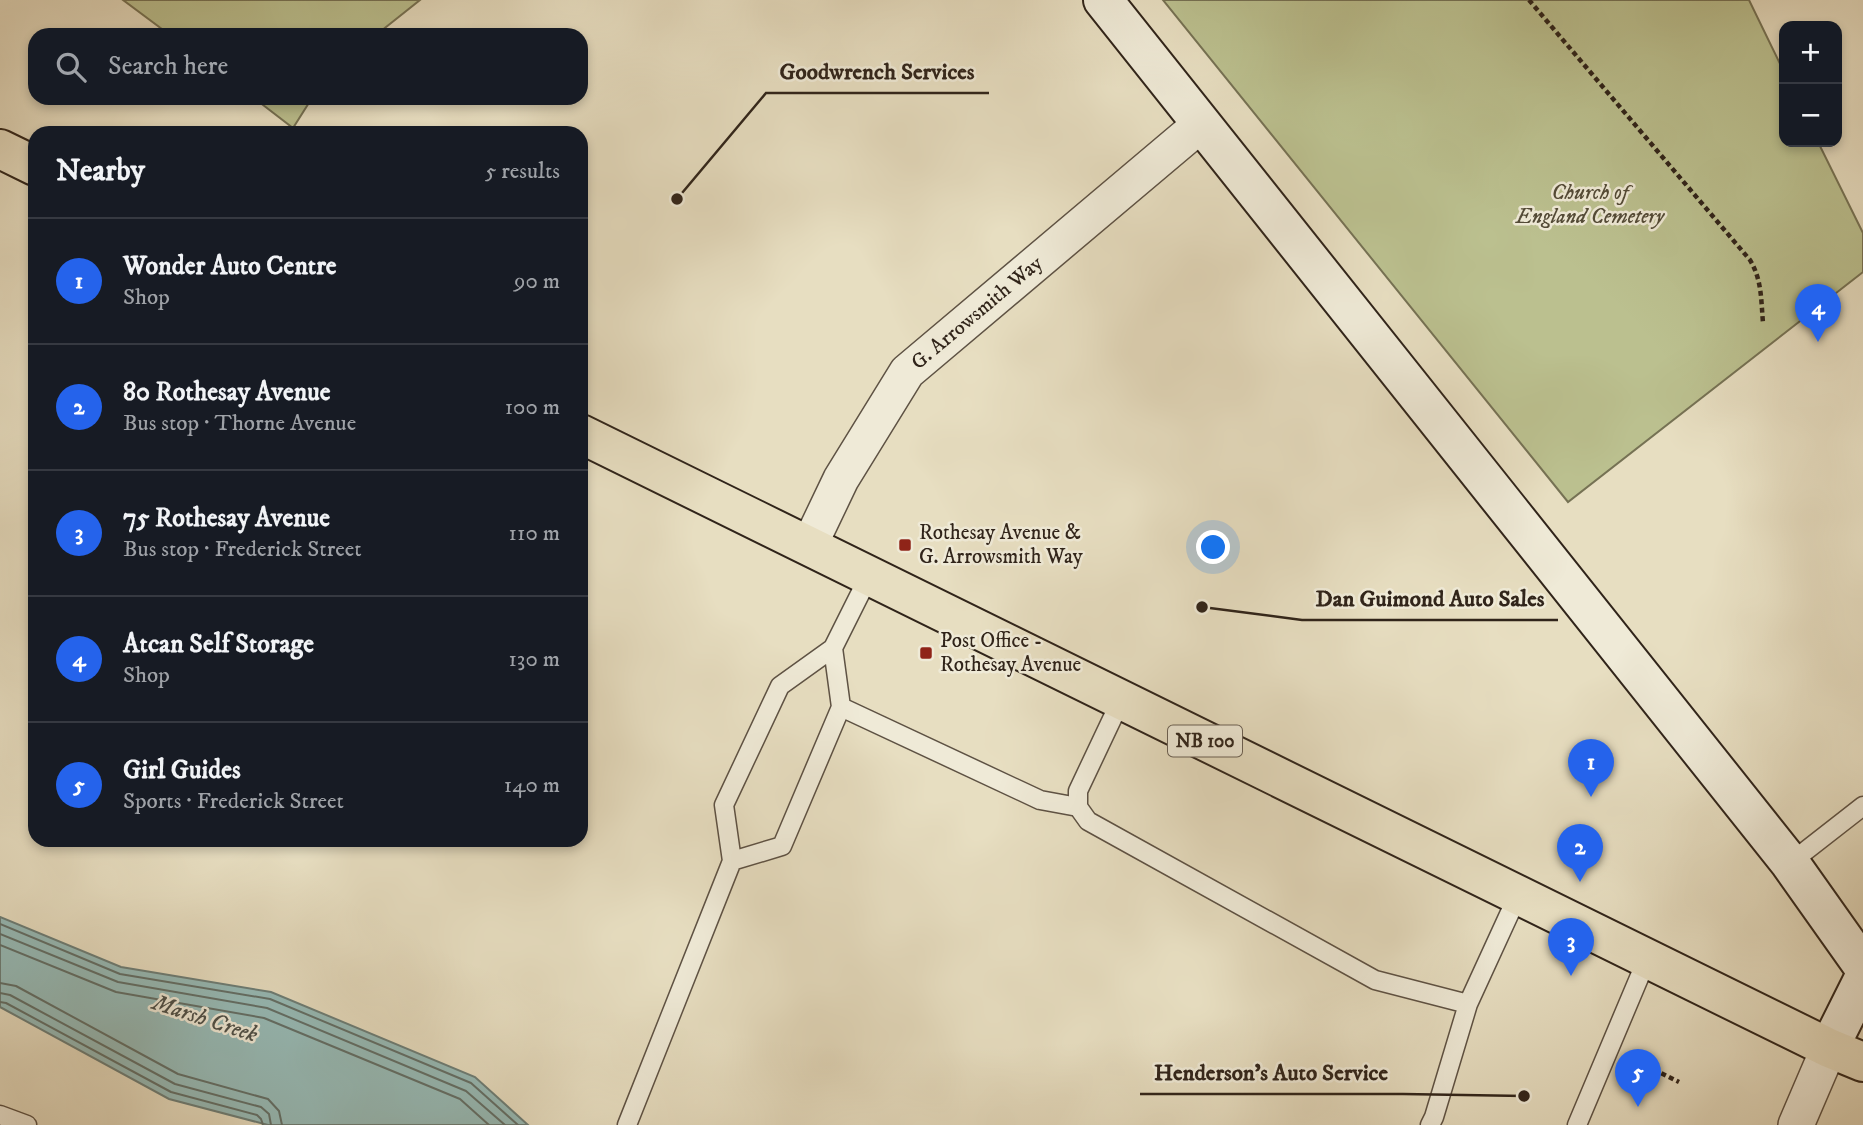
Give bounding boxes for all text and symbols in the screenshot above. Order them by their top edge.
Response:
map controls [1779,21,1842,147]
button: + [1779,21,1842,84]
search box [28,28,588,105]
icon: search [52,48,90,86]
callout: Goodwrench Services [766,49,989,93]
text: Search here [108,50,228,83]
text: Goodwrench Services [779,58,975,87]
button: − [1779,84,1842,147]
text: Nearby [56,153,145,190]
text: 5 results [485,157,560,186]
park label: Church of England Cemetery [1515,180,1666,230]
text: Wonder Auto Centre [123,250,337,283]
street label: G. Arrowsmith Way [906,250,1049,376]
text: 1 [75,267,83,296]
text: 90 m [514,267,560,296]
text: Shop [123,283,170,312]
pin: 4 [1795,284,1841,342]
text: 80 Rothesay Avenue [123,376,331,409]
text: 2 [73,393,85,422]
text: 100 m [505,393,560,422]
text: Bus stop · Thorne Avenue [123,409,356,438]
text: 75 Rothesay Avenue [123,502,330,535]
text: 3 [75,519,83,548]
text: 110 m [509,519,560,548]
place label: Rothesay Avenue & G. Arrowsmith Way [919,520,1084,570]
your location [1196,530,1230,564]
text: Bus stop · Frederick Street [123,535,362,564]
marker: Rothesay Avenue & G. Arrowsmith Way [897,537,913,553]
callout: Dan Guimond Auto Sales [1302,576,1558,620]
text: Dan Guimond Auto Sales [1316,585,1545,614]
text: Atcan Self Storage [123,628,314,661]
place label: Post Office - Rothesay Avenue [940,628,1082,678]
text: 4 [72,645,86,674]
text: 130 m [508,645,560,674]
marker: Post Office - Rothesay Avenue [918,645,934,661]
text: Shop [123,661,170,690]
road number: NB 100 [1168,726,1242,756]
pin: 1 [1568,739,1614,797]
text: Girl Guides [123,754,241,787]
text: 5 [73,771,85,800]
text: 140 m [504,771,560,800]
text: Sports · Frederick Street [123,787,344,816]
pin: 2 [1557,824,1603,882]
pin: 3 [1548,918,1594,976]
water label: Marsh Creek [147,988,262,1050]
pin: 5 [1615,1049,1661,1107]
callout: Henderson's Auto Service [1140,1050,1403,1094]
text: Henderson's Auto Service [1154,1059,1389,1088]

